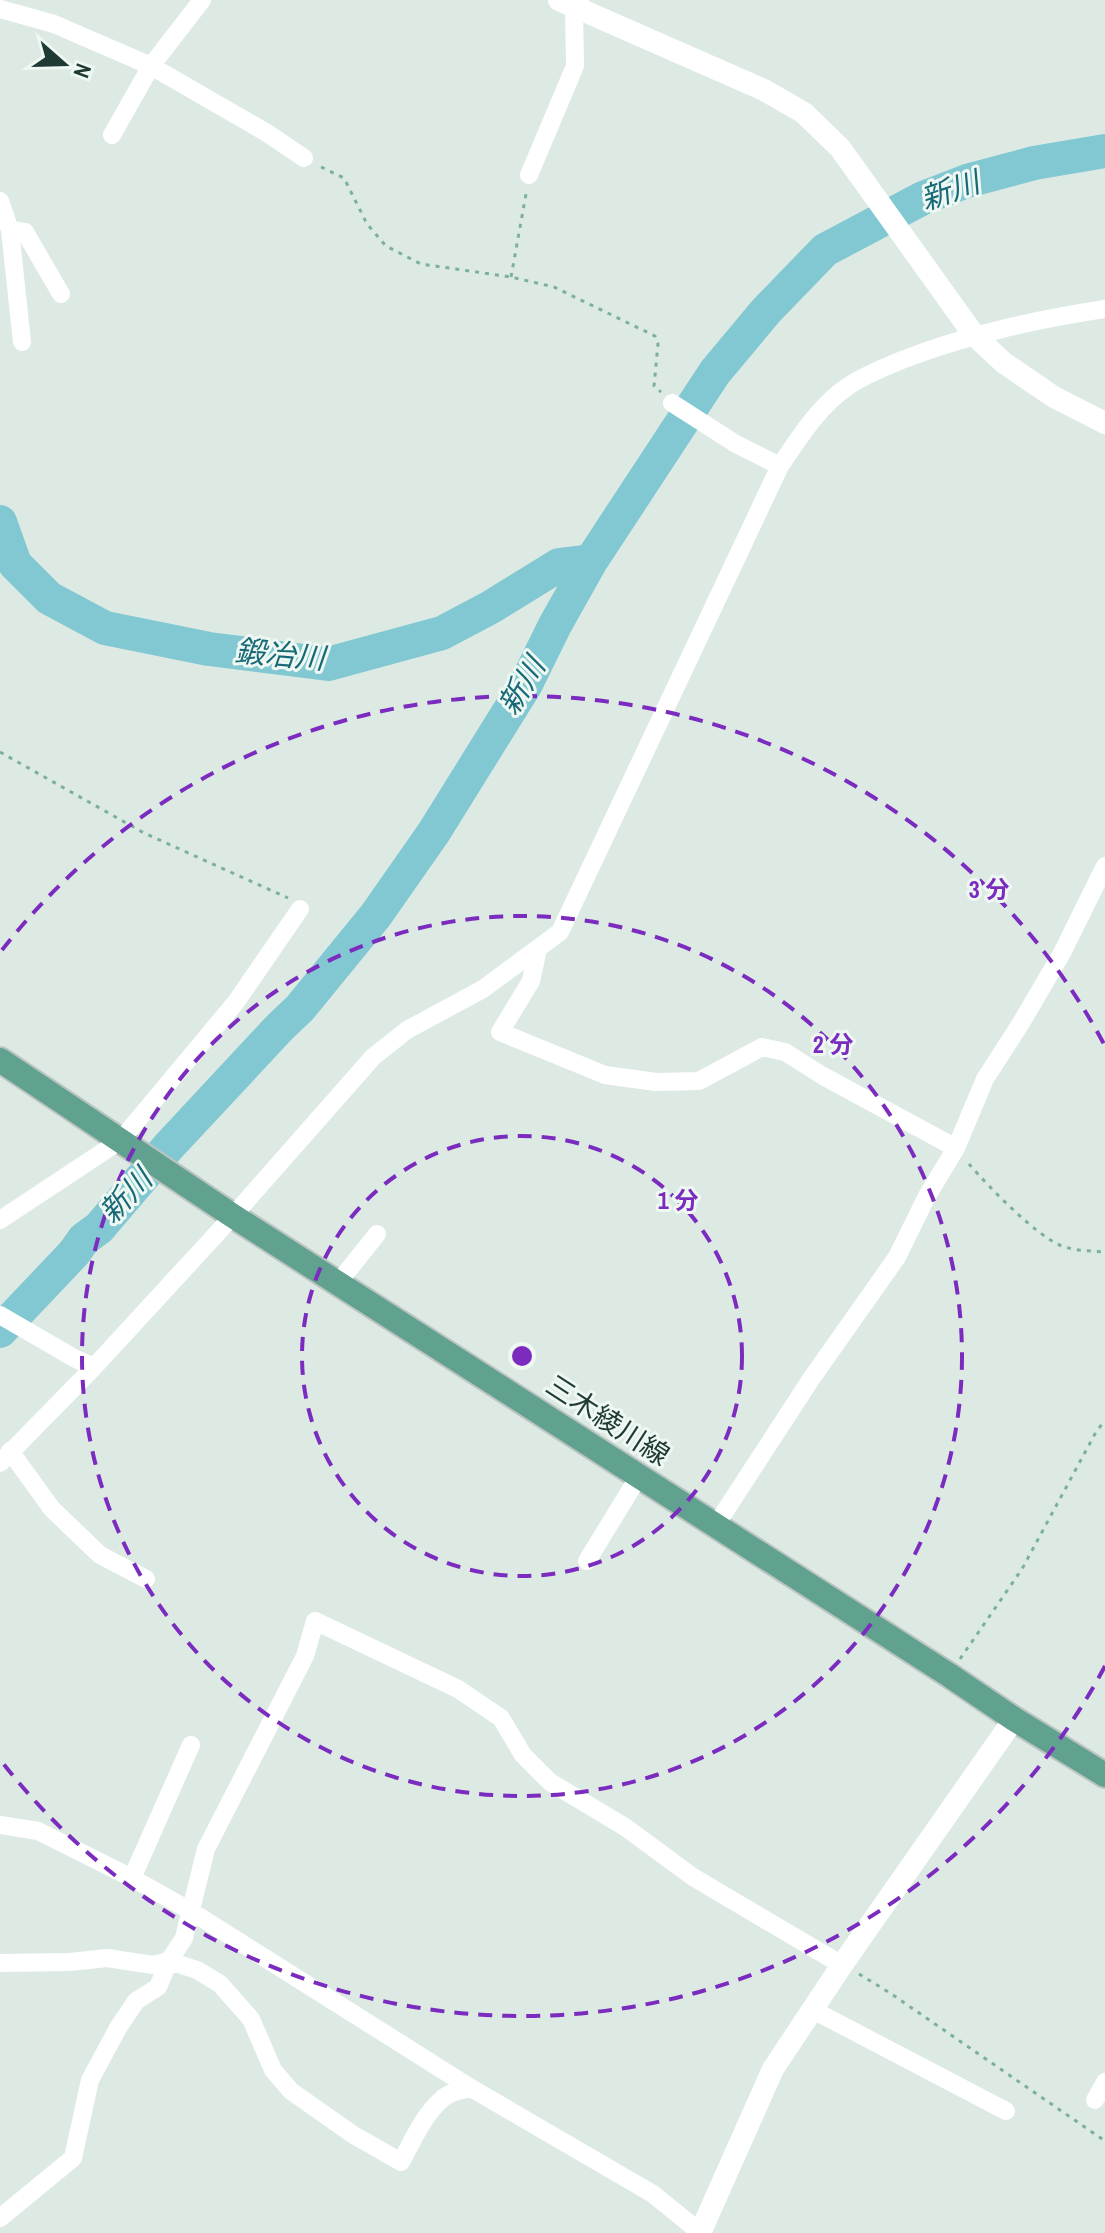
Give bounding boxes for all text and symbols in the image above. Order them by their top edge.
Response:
north arrow [24,24,104,104]
text: N [66,60,99,82]
water label: 新川 [915,160,987,219]
water label: 鍛冶川 [234,630,330,678]
water label: 新川 [489,647,555,722]
text: 3 分 [969,873,1009,905]
text: 2 分 [813,1028,853,1060]
water label: 新川 [90,1158,162,1231]
text: 1 分 [658,1184,698,1216]
centre of rings [508,1342,536,1370]
street label: 三木綾川線 [539,1366,677,1474]

